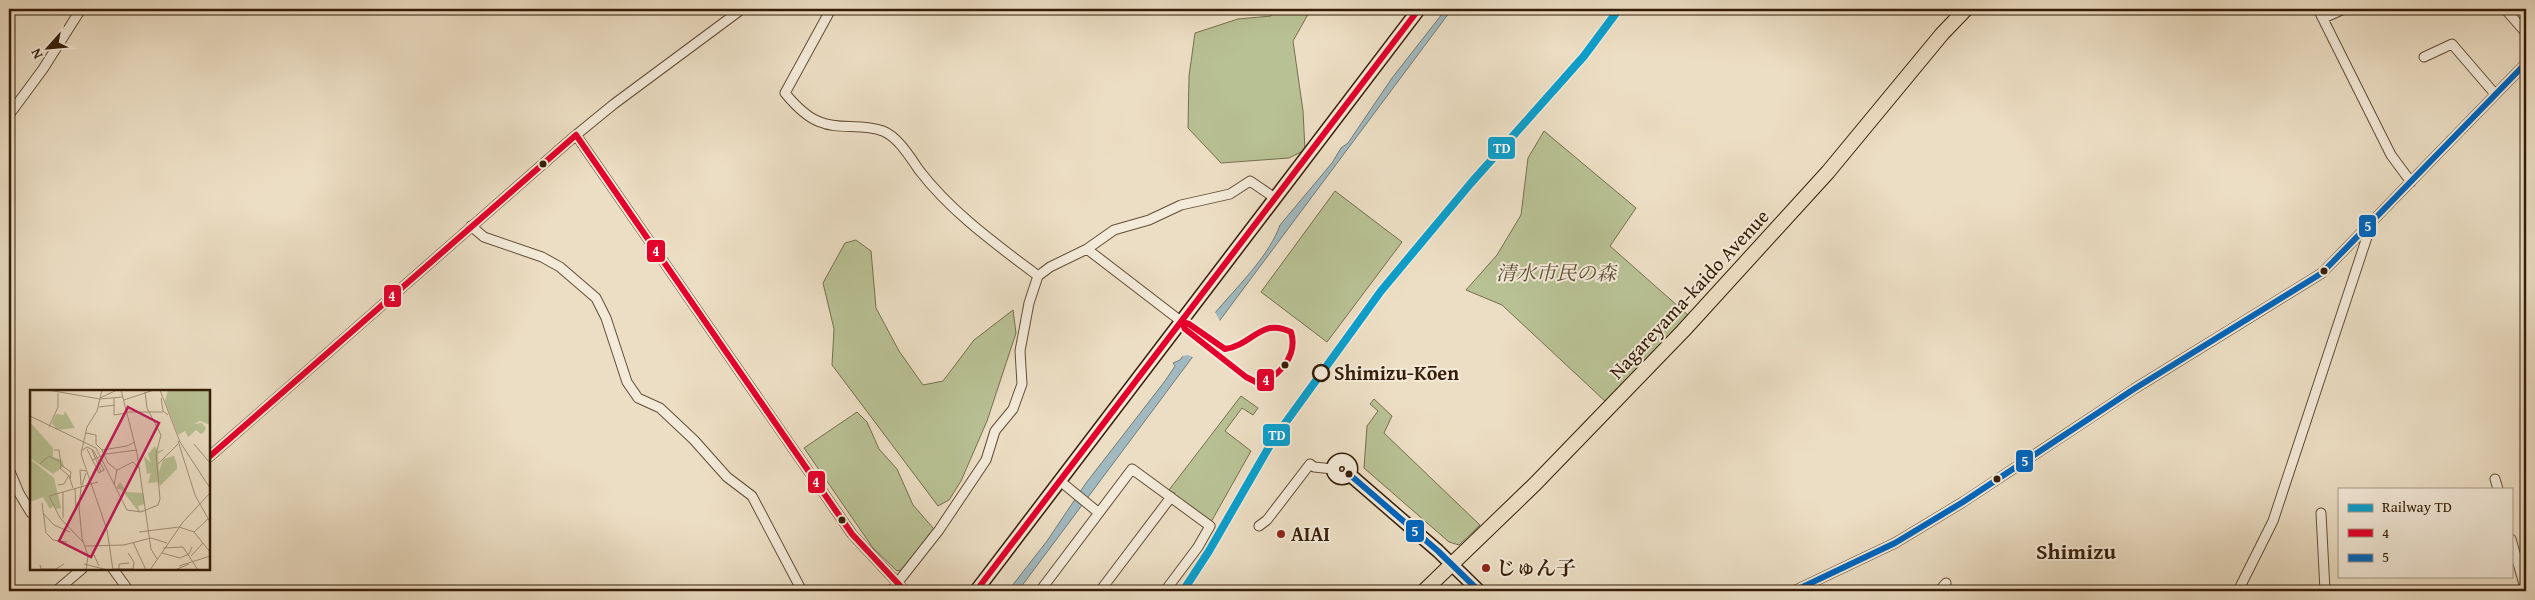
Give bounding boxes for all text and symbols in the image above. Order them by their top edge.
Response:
north arrow [22,22,72,72]
text: N [25,45,47,63]
line badge: TD [1487,136,1516,160]
text: TD [1493,138,1511,158]
unlabelled marker [538,159,548,169]
street label: Nagareyama-kaido Avenue [1602,202,1775,385]
line badge: 5 [2358,214,2377,238]
text: 5 [2364,216,2372,236]
line badge: 4 [646,239,666,263]
text: 4 [652,241,660,261]
park label: 清水市民の森 [1496,258,1618,287]
unlabelled marker [2319,266,2329,276]
line badge: 4 [383,284,402,308]
text: 4 [388,286,396,306]
place label: Shimizu-Kōen [1334,358,1459,387]
unlabelled marker [1280,360,1290,370]
marker: Shimizu-Kōen [1312,364,1330,382]
line badge: 4 [1256,368,1275,392]
text: 4 [1262,370,1270,390]
inset map [30,390,210,570]
line badge: TD [1262,423,1291,447]
text: TD [1268,425,1286,445]
line badge: 5 [2015,449,2034,473]
text: 5 [2021,451,2029,471]
unlabelled marker [1344,469,1354,479]
line badge: 4 [807,470,826,494]
text: 4 [812,472,820,492]
unlabelled marker [1992,474,2002,484]
legend [2338,488,2512,578]
text: Railway TD [2382,496,2452,517]
unlabelled marker [837,515,847,525]
place label: AIAI [1291,519,1330,548]
line badge: 5 [1405,519,1425,543]
text: 5 [1411,521,1419,541]
text: 4 [2382,522,2389,543]
marker: AIAI [1275,528,1287,540]
district label: Shimizu [2036,535,2116,567]
text: 5 [2382,546,2389,567]
place label: じゅん子 [1496,553,1576,582]
marker: じゅん子 [1480,562,1492,574]

